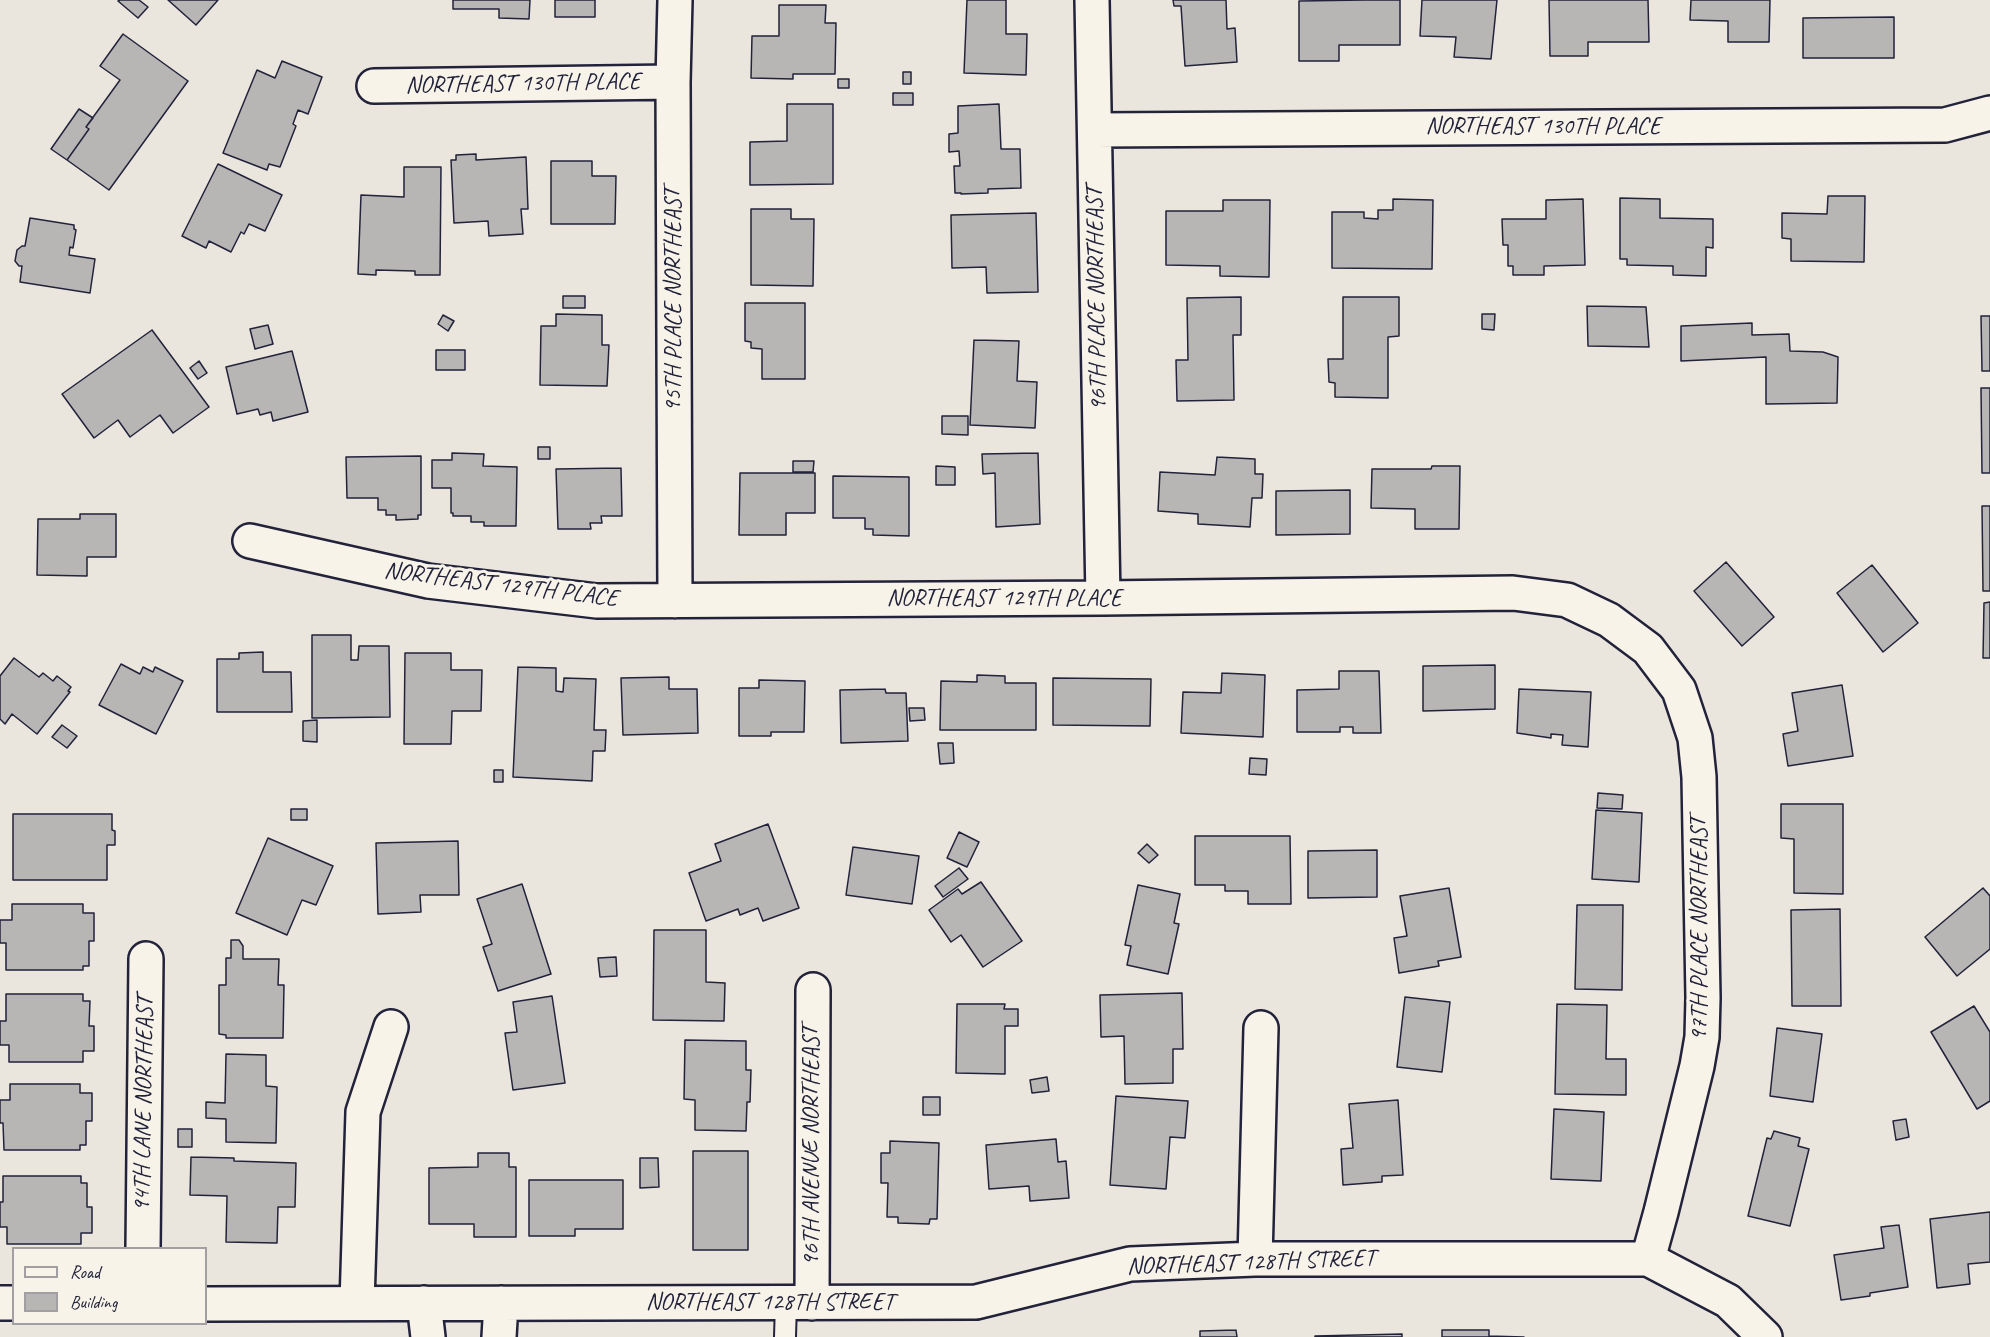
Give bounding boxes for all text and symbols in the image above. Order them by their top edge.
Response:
street label: NORTHEAST 130TH PLACE [405,68,641,100]
street label: NORTHEAST 130TH PLACE [1425,113,1661,141]
street label: 96TH PLACE NORTHEAST [1081,187,1113,411]
street label: 95TH PLACE NORTHEAST [660,188,688,412]
street label: NORTHEAST 129TH PLACE [383,556,619,614]
street label: NORTHEAST 129TH PLACE [886,585,1122,613]
street label: 97TH PLACE NORTHEAST [1686,817,1714,1041]
street label: 94TH LANE NORTHEAST [128,996,160,1212]
street label: 96TH AVENUE NORTHEAST [798,1026,826,1266]
street label: NORTHEAST 128TH STREET [1126,1244,1376,1282]
legend [12,1247,207,1325]
text: Road [70,1261,100,1283]
street label: NORTHEAST 128TH STREET [646,1289,894,1317]
text: Building [70,1291,117,1313]

